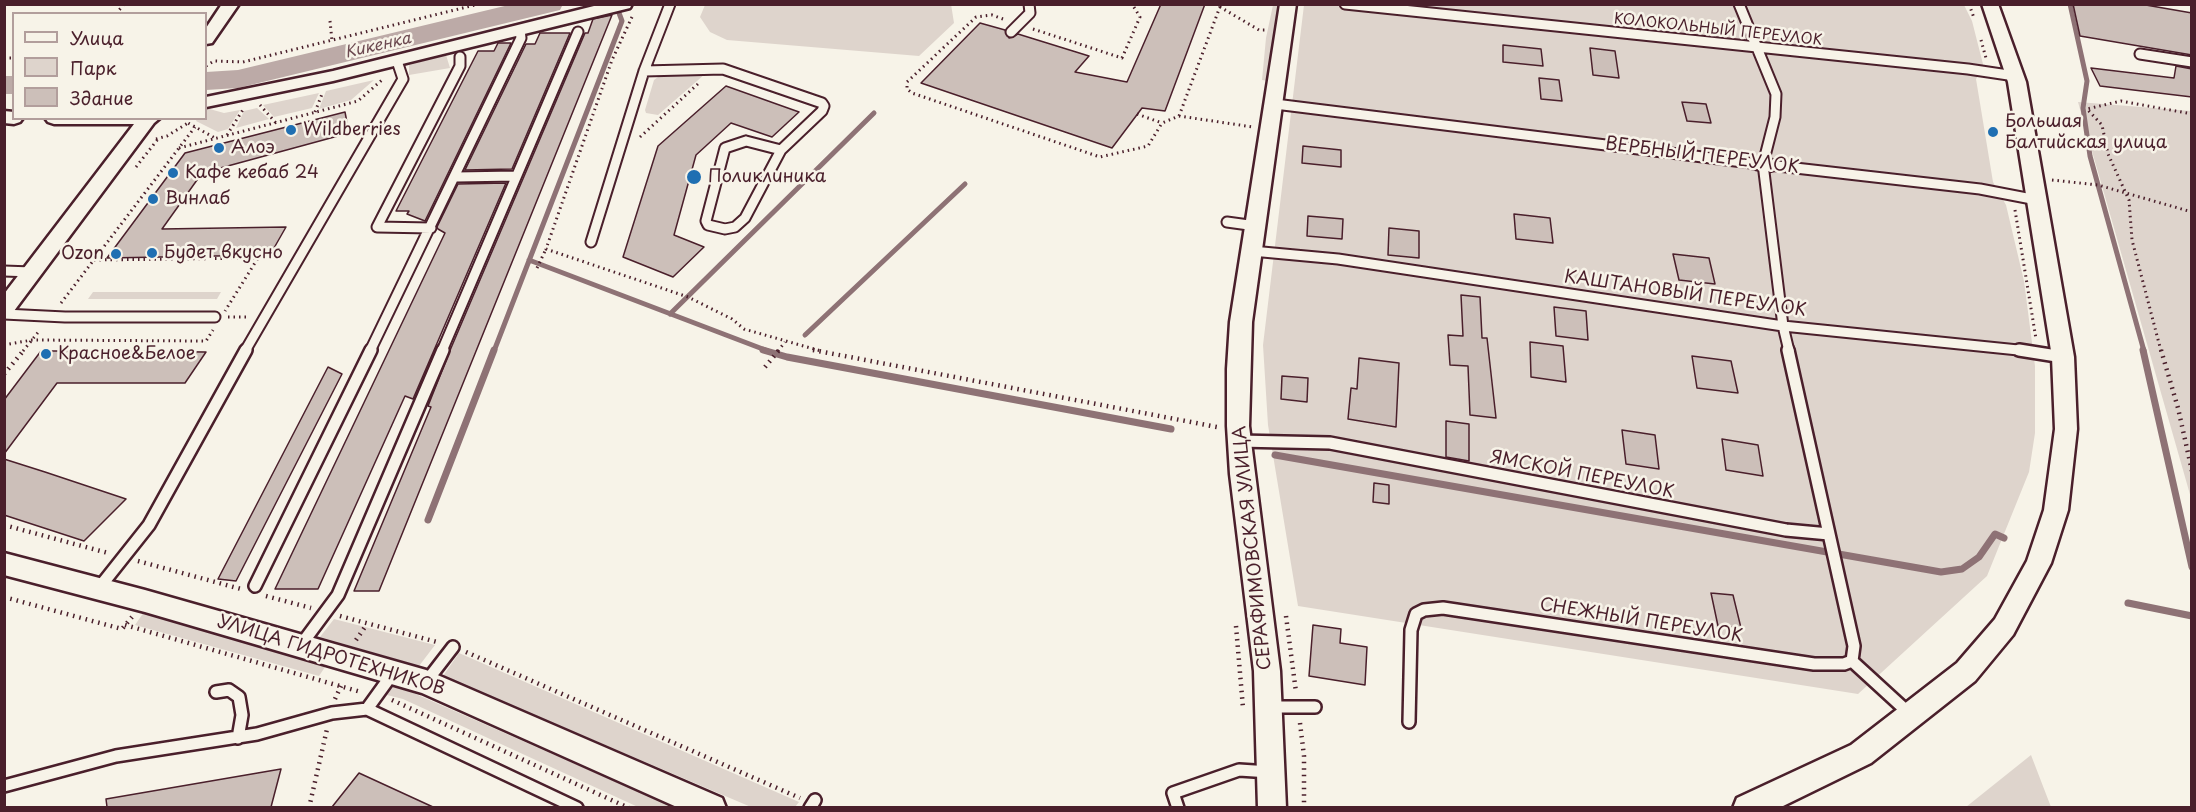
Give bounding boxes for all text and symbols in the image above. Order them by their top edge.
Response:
street label: КОЛОКОЛЬНЫЙ ПЕРЕУЛОК [1613,10,1823,50]
legend [12,12,207,120]
text: Улица [70,24,124,51]
water label: Кикенка [343,29,413,63]
text: Парк [70,54,116,81]
text: Здание [70,84,133,111]
place label: Большая Балтийская улица [2005,111,2167,154]
place label: Wildberries [303,119,401,141]
marker: Wildberries [284,123,298,137]
marker: Большая Балтийская улица [1986,125,2000,139]
street label: ВЕРБНЫЙ ПЕРЕУЛОК [1604,133,1800,179]
place label: Алоэ [231,137,275,159]
marker: Алоэ [212,141,226,155]
place label: Кафе кебаб 24 [185,162,319,184]
marker: Кафе кебаб 24 [166,166,180,180]
place label: Поликлиника [708,166,826,188]
marker: Поликлиника [685,168,703,186]
place label: Винлаб [165,188,230,210]
marker: Винлаб [146,192,160,206]
place label: Будет вкусно [164,242,283,264]
place label: Ozon [61,243,104,265]
marker: Будет вкусно [145,246,159,260]
marker: Ozon [109,247,123,261]
street label: КАШТАНОВЫЙ ПЕРЕУЛОК [1563,266,1807,322]
place label: Красное&Белое [58,343,196,365]
marker: Красное&Белое [39,347,53,361]
street label: СЕРАФИМОВСКАЯ УЛИЦА [1229,425,1277,671]
street label: ЯМСКОЙ ПЕРЕУЛОК [1488,447,1676,503]
street label: СНЕЖНЫЙ ПЕРЕУЛОК [1538,594,1744,648]
street label: УЛИЦА ГИДРОТЕХНИКОВ [215,611,447,701]

